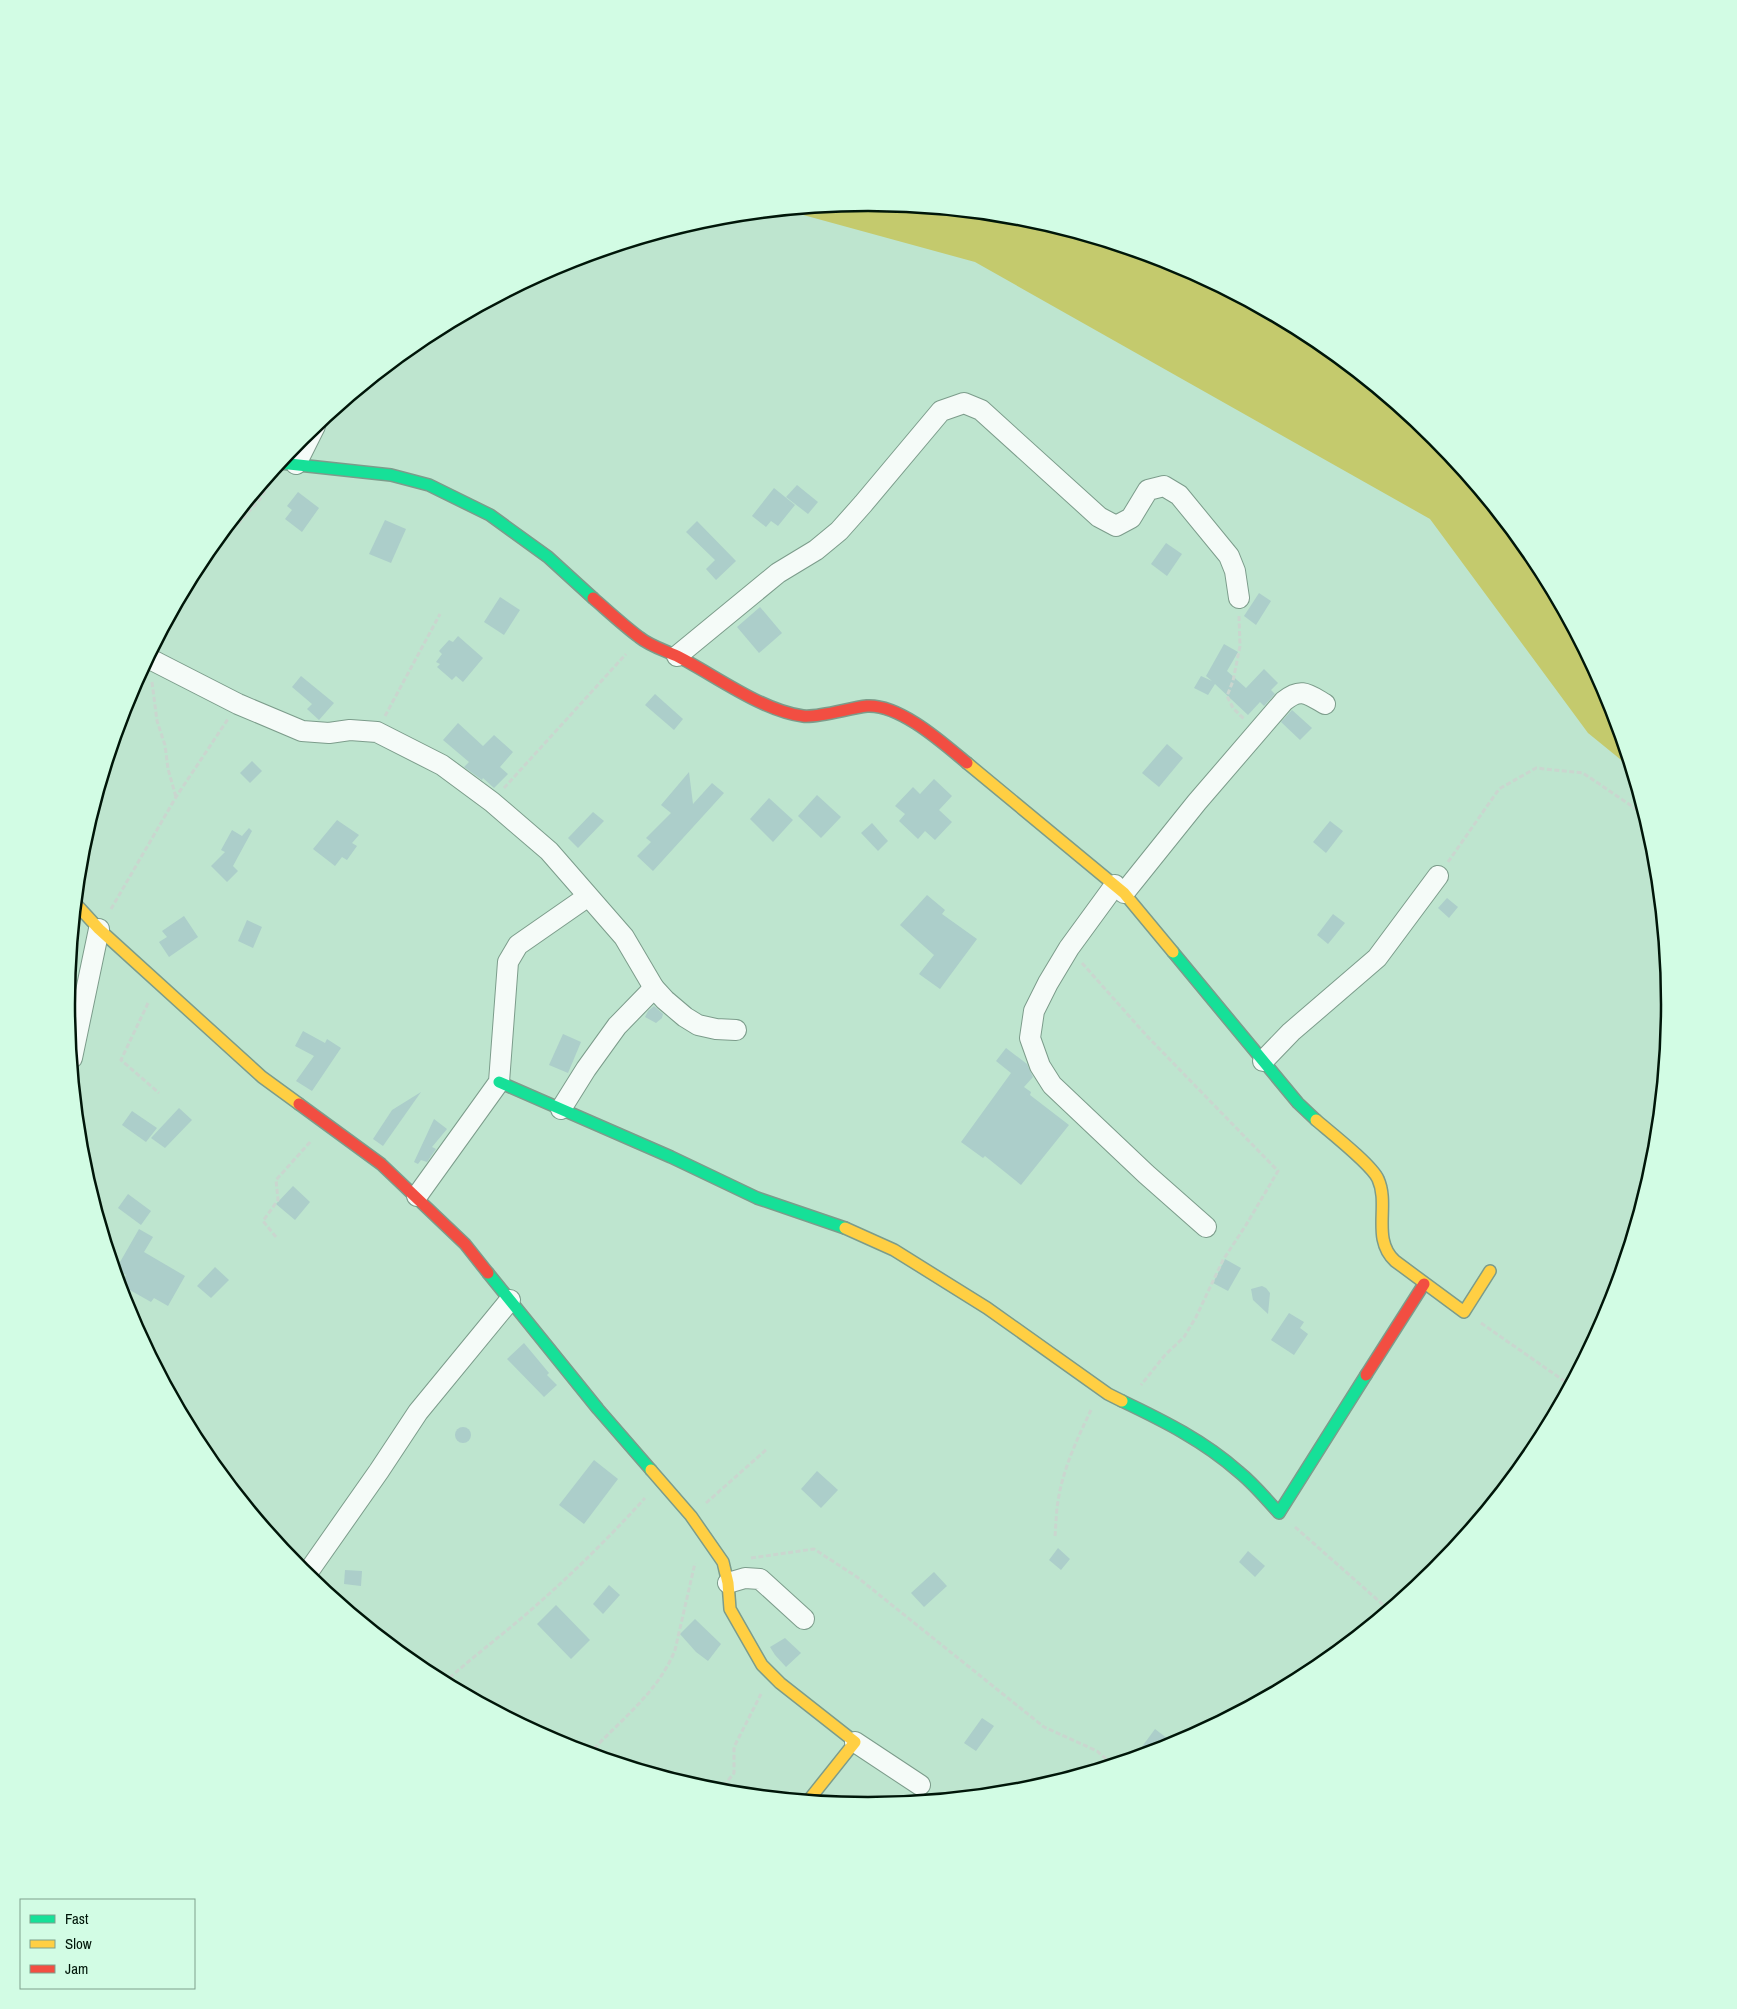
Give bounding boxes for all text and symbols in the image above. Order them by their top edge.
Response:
legend [20,1899,195,1989]
text: Fast [65,1908,89,1929]
text: Slow [65,1933,92,1954]
text: Jam [65,1958,88,1979]

